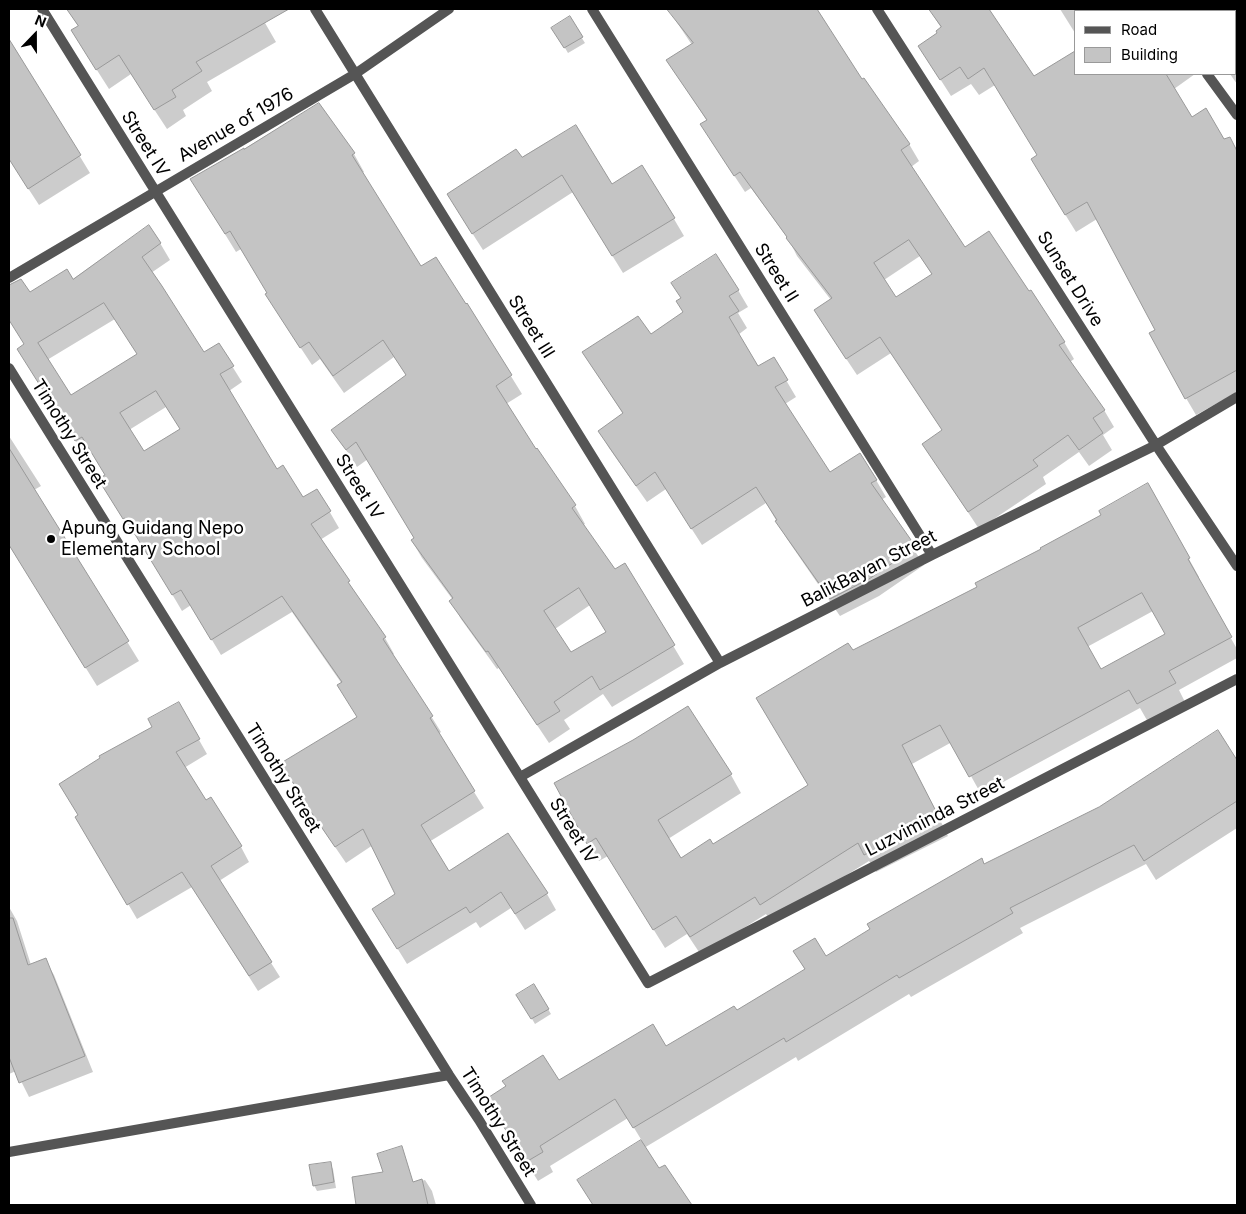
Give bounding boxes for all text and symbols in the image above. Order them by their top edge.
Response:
north arrow [10,10,60,60]
legend [1074,10,1236,75]
text: N [33,11,49,31]
text: Road [1121,20,1157,39]
text: Building [1121,45,1178,64]
street label: Avenue of 1976 [174,83,298,167]
street label: Street IV [116,107,174,181]
street label: Sunset Drive [1032,227,1108,331]
street label: Street II [749,239,803,307]
street label: Street III [503,291,559,363]
street label: Timothy Street [27,375,111,493]
street label: Street IV [330,450,388,524]
place label: Apung Guidang Nepo Elementary School [61,518,244,560]
street label: BalikBayan Street [798,526,940,612]
marker: Apung Guidang Nepo Elementary School [45,533,57,545]
street label: Timothy Street [241,719,325,837]
street label: Luzviminda Street [862,773,1008,861]
street label: Street IV [544,794,602,868]
street label: Timothy Street [456,1063,540,1181]

